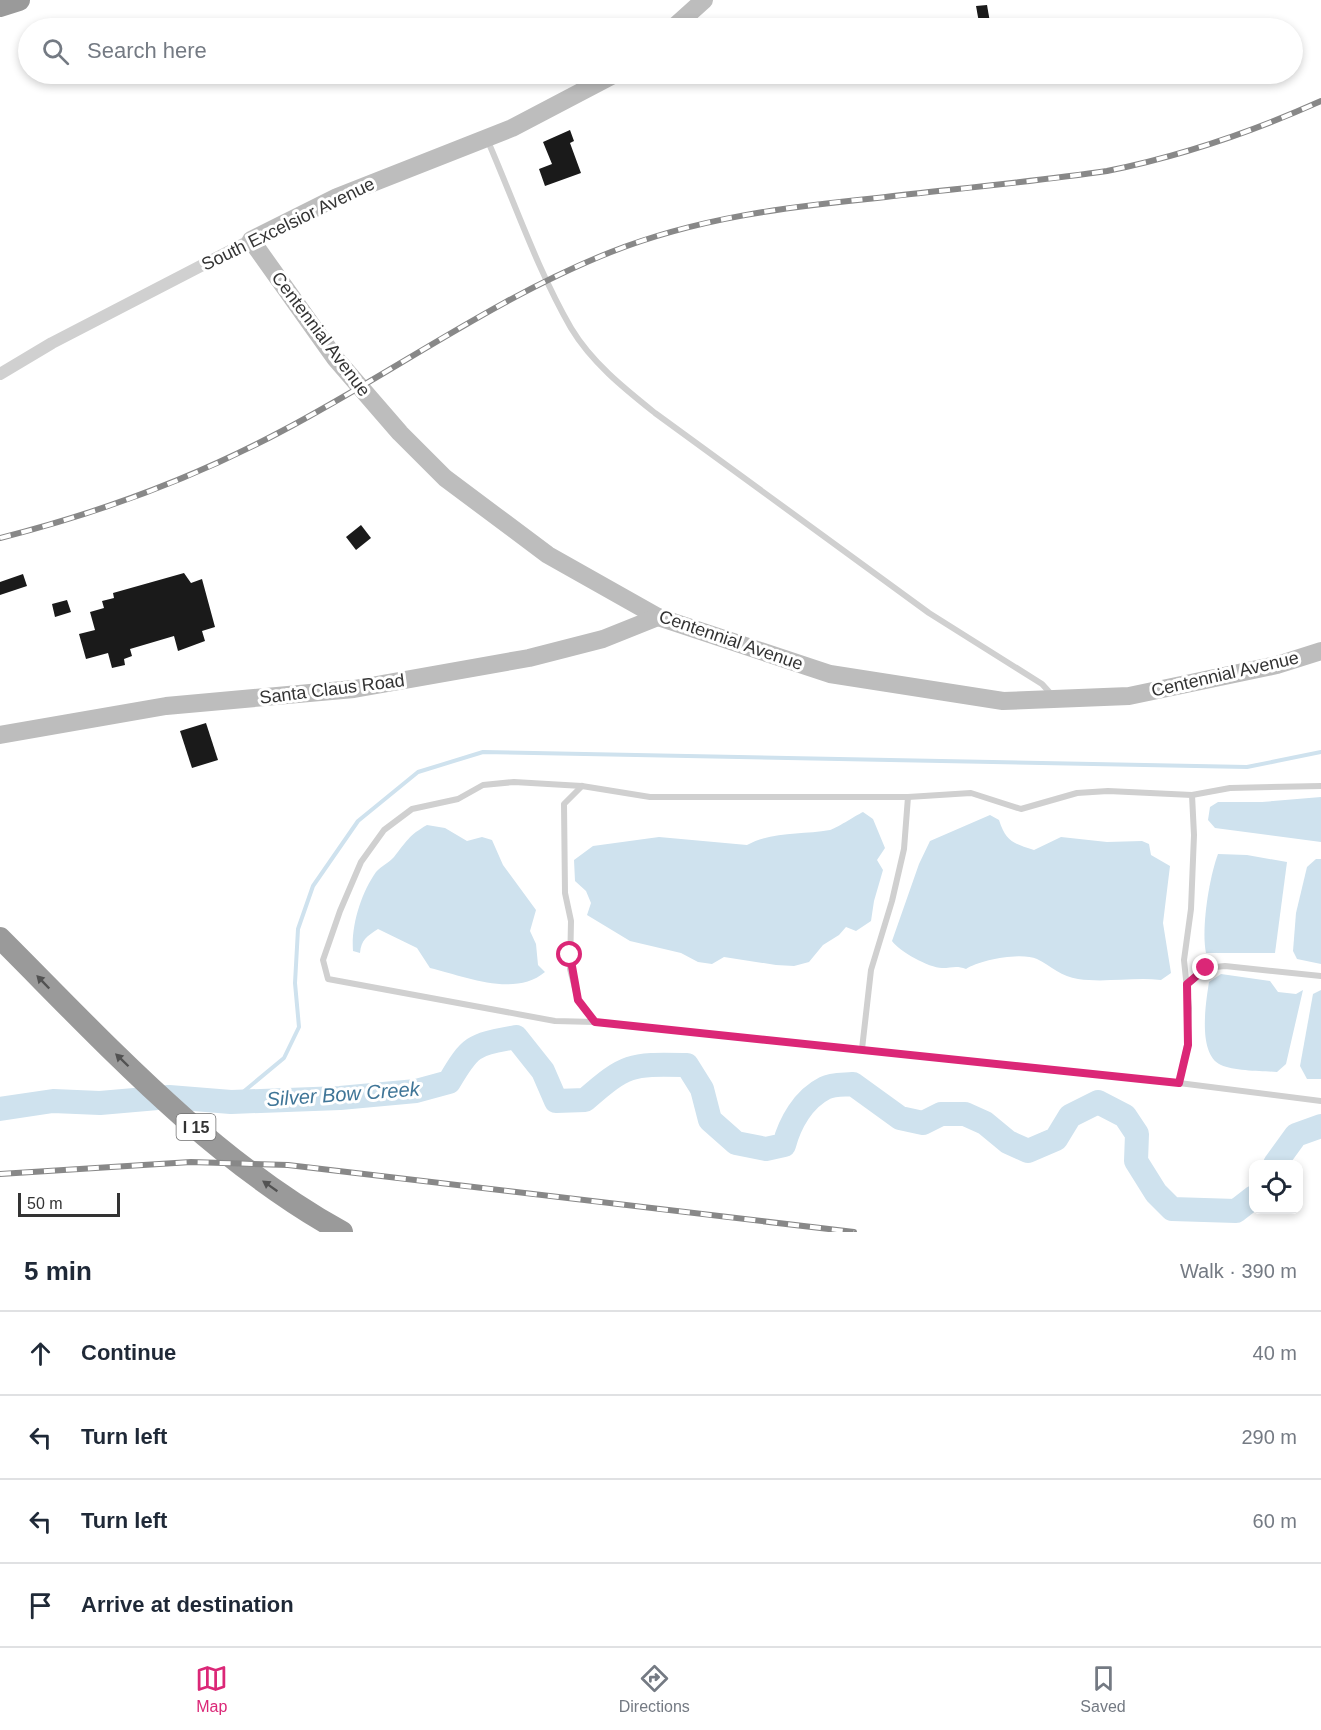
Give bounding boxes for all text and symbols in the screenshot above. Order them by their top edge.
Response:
search box [18,18,1303,84]
icon: search [39,35,72,68]
text: Search here [87,38,207,63]
street label: South Excelsior Avenue [198,173,378,275]
street label: Centennial Avenue [268,268,374,400]
street label: Centennial Avenue [656,606,806,674]
street label: Centennial Avenue [1149,647,1301,701]
street label: Santa Claus Road [258,670,406,708]
route start [556,941,582,967]
route end [1192,954,1218,980]
one-way arrow [36,974,50,989]
one-way arrow [115,1053,129,1067]
water label: Silver Bow Creek [266,1078,421,1110]
road number: I 15 [176,1114,216,1140]
map controls [1249,1160,1303,1214]
button: locate [1249,1160,1303,1214]
one-way arrow [262,1180,278,1192]
scale bar [18,1190,120,1218]
text: 50 m [27,1195,63,1212]
text: 5 min [24,1256,92,1286]
text: Walk · 390 m [1180,1260,1297,1282]
icon: ahead [24,1337,57,1370]
text: Continue [81,1340,176,1365]
text: 40 m [1253,1342,1297,1364]
icon: left [24,1421,57,1454]
text: Turn left [81,1424,167,1449]
text: 290 m [1241,1426,1297,1448]
icon: left [24,1505,57,1538]
text: Turn left [81,1508,167,1533]
text: 60 m [1253,1510,1297,1532]
icon: arrive [24,1589,57,1622]
text: Arrive at destination [81,1592,294,1617]
tab: Map [195,1662,228,1716]
tab: Directions [619,1662,690,1716]
tab: Saved [1080,1662,1126,1716]

